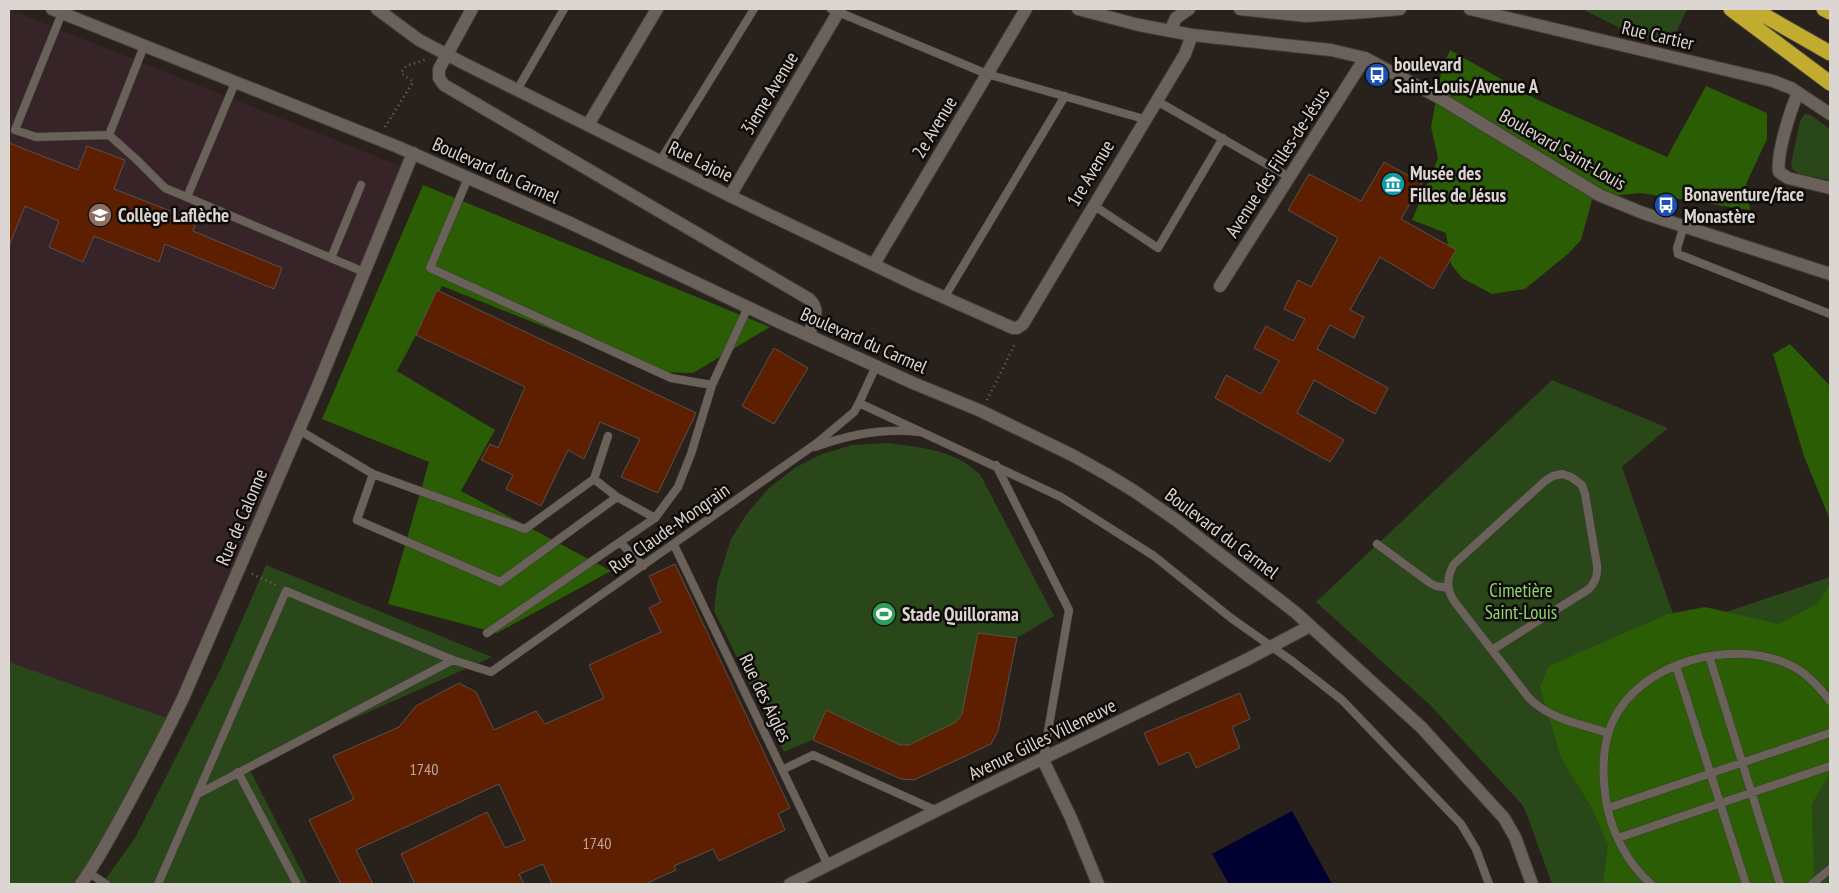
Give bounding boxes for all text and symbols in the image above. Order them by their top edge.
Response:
street label: Rue Cartier [1620,15,1697,55]
street label: 3ieme Avenue [735,47,803,139]
place label: boulevard Saint-Louis/Avenue A [1394,52,1539,98]
bus stop icon: boulevard Saint-Louis/Avenue A [1364,62,1390,88]
street label: Avenue des Filles-de-Jésus [1219,82,1335,242]
street label: 2e Avenue [906,92,962,162]
street label: Boulevard Saint-Louis [1495,103,1631,195]
street label: Boulevard du Carmel [429,131,564,209]
street label: Rue Lajoie [665,135,737,187]
street label: 1re Avenue [1061,135,1119,211]
place label: Musée des Filles de Jésus [1410,161,1506,207]
museum icon: Musée des Filles de Jésus [1380,171,1406,197]
place label: Bonaventure/face Monastère [1684,182,1804,228]
bus stop icon: Bonaventure/face Monastère [1653,192,1679,218]
school or university icon: Collège Laflèche [87,202,113,228]
place label: Collège Laflèche [118,203,229,227]
street label: Boulevard du Carmel [797,301,932,379]
street label: Rue de Calonne [210,465,272,569]
street label: Rue Claude-Mongrain [604,477,734,579]
street label: Boulevard du Carmel [1160,482,1284,584]
park label: Cimetière Saint-Louis [1485,578,1557,624]
sports icon: Stade Quillorama [871,601,897,627]
place label: Stade Quillorama [902,602,1019,626]
street label: Rue des Aigles [734,650,798,746]
street label: Avenue Gilles Villeneuve [964,693,1120,785]
house number: 1740 [410,759,438,779]
house number: 1740 [583,833,611,853]

